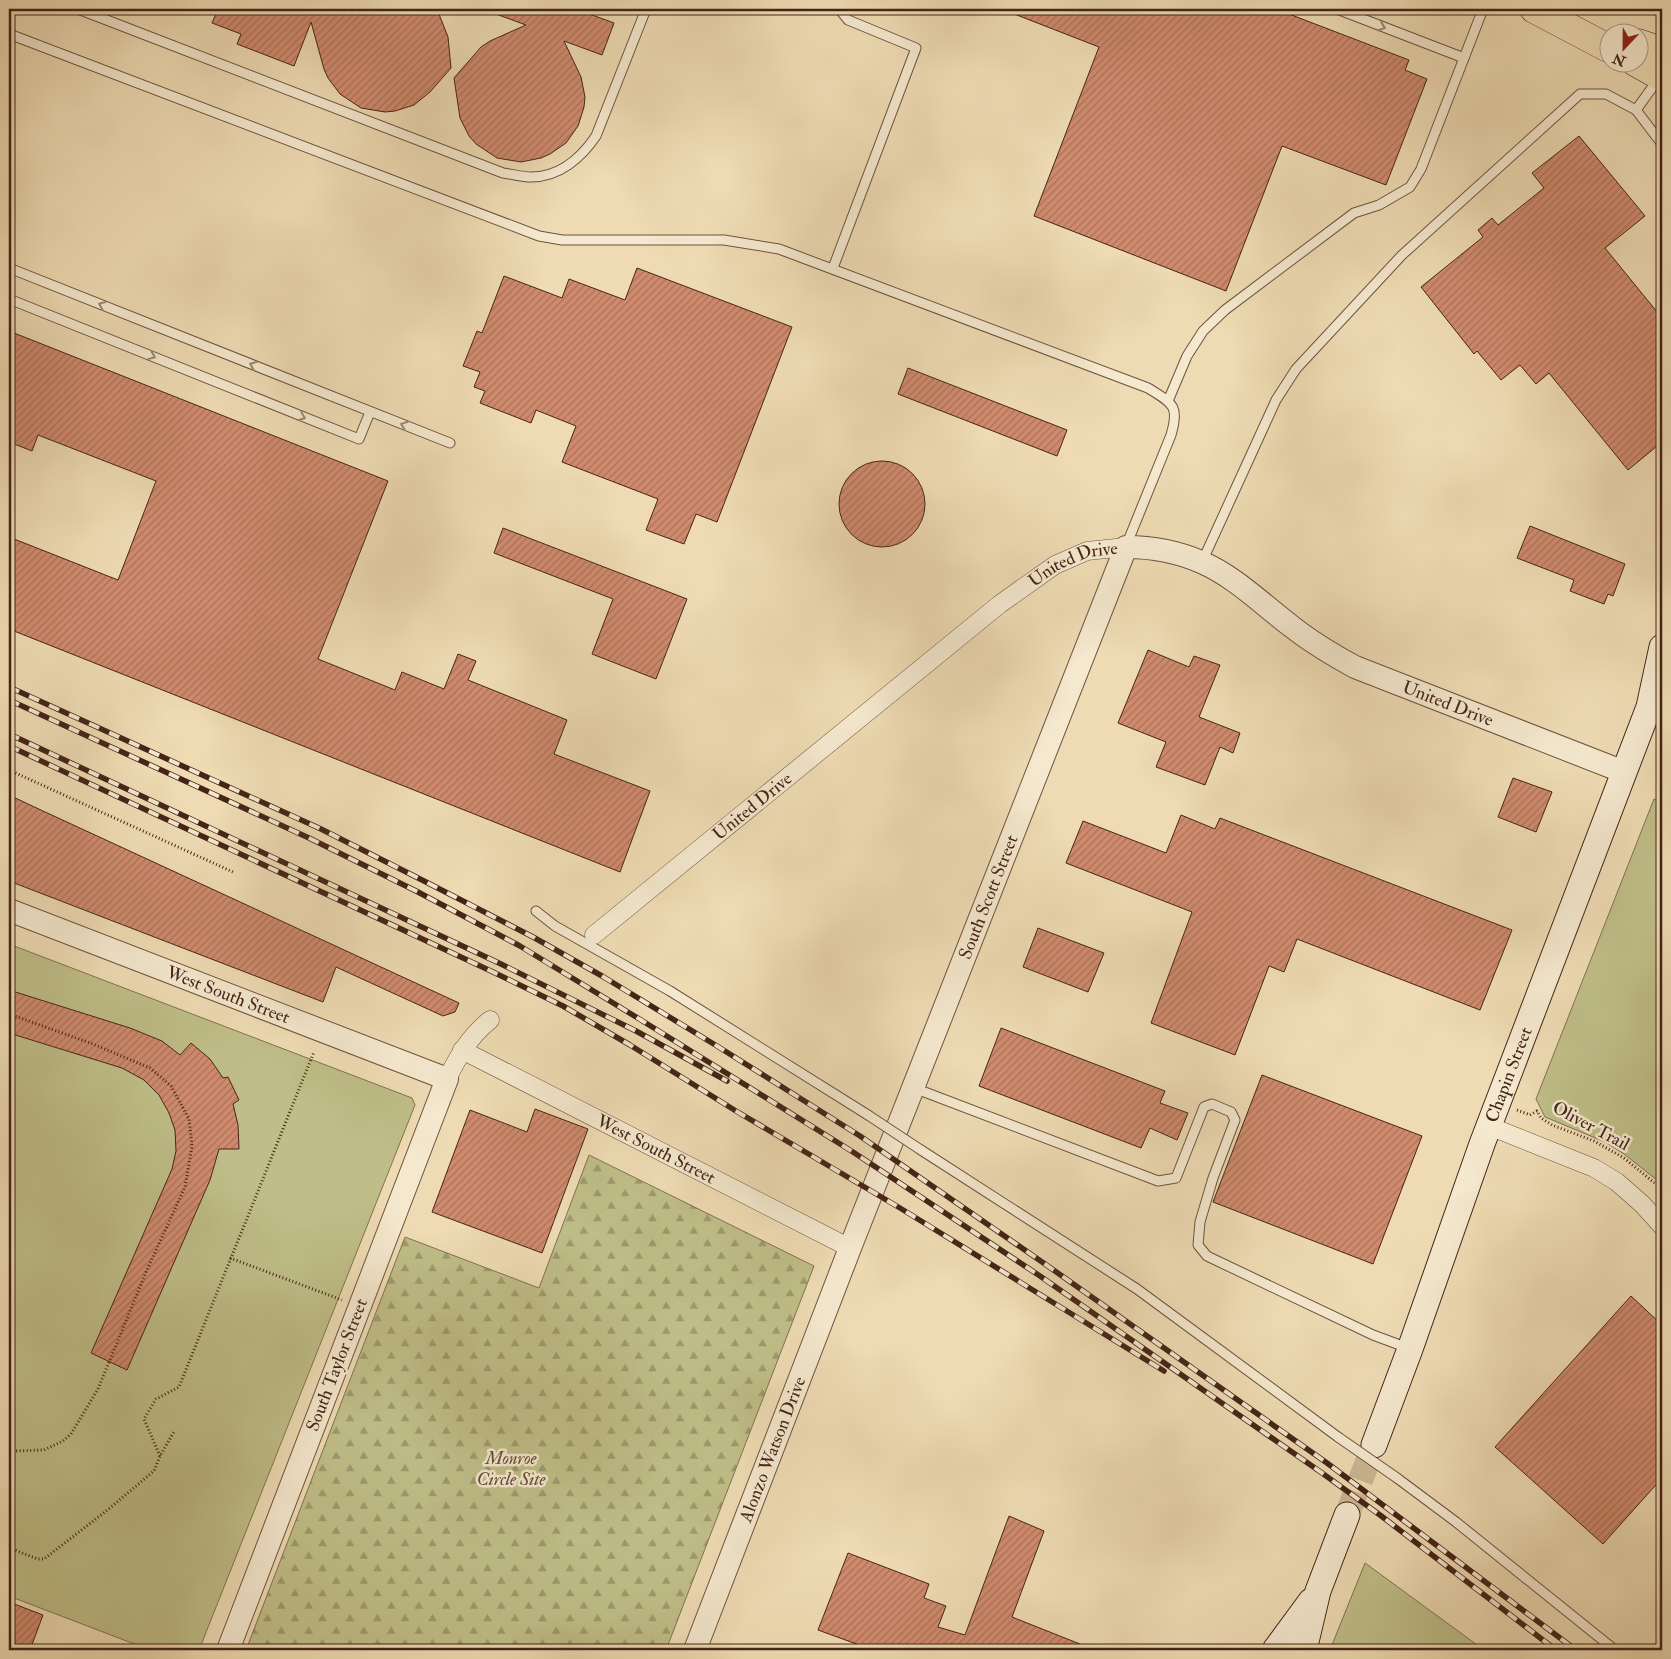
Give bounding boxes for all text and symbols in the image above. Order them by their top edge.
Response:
one-way arrow [1377,21,1386,31]
north arrow [1598,22,1648,72]
text: N [1610,49,1629,70]
one-way arrow [99,301,107,311]
one-way arrow [147,350,155,360]
one-way arrow [249,361,258,372]
one-way arrow [298,411,306,421]
one-way arrow [401,421,409,431]
street label: United Drive [1024,536,1119,592]
street label: United Drive [1399,675,1497,732]
street label: United Drive [708,767,797,845]
street label: South Scott Street [953,831,1023,963]
street label: West South Street [162,960,293,1029]
street label: Chapin Street [1480,1024,1537,1126]
street label: Oliver Trail [1548,1096,1634,1156]
street label: West South Street [592,1109,720,1189]
street label: South Taylor Street [301,1295,373,1435]
street label: Alonzo Watson Drive [734,1373,811,1526]
park label: Monroe Circle Site [477,1447,546,1491]

